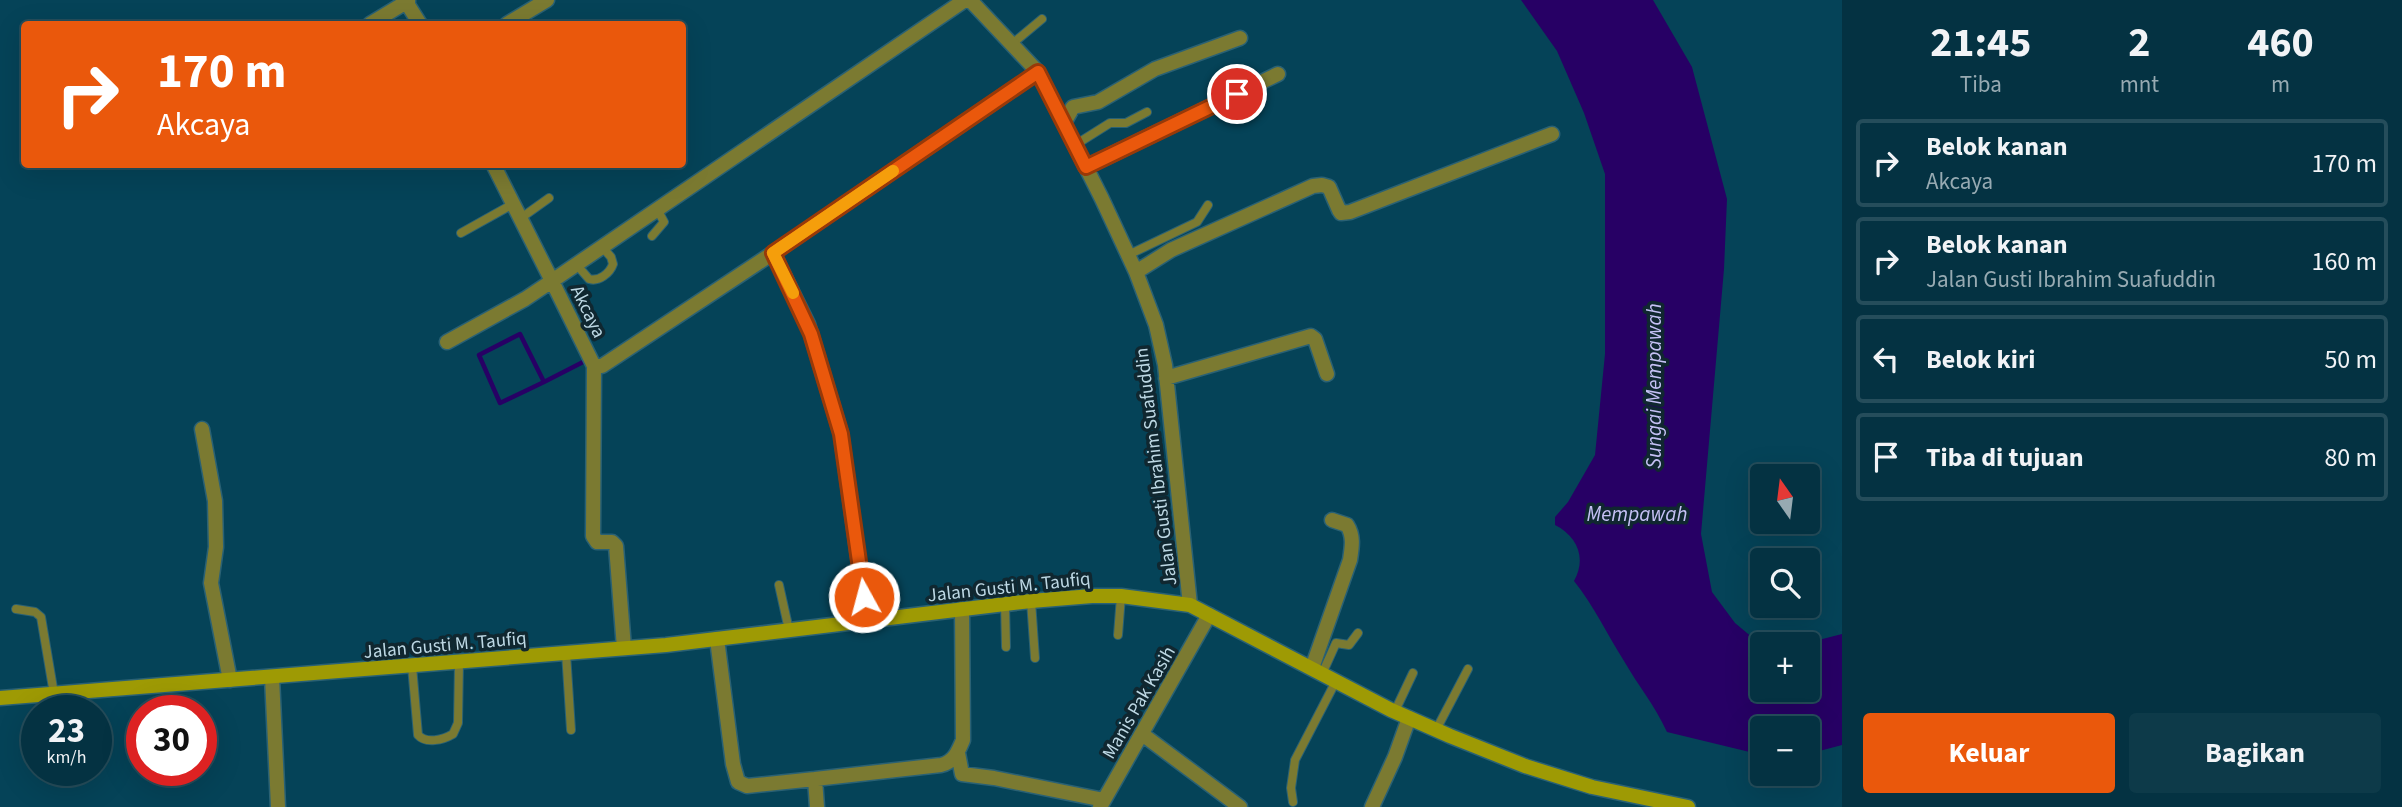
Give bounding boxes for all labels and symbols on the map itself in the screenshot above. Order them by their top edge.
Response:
pin [1207,64,1267,124]
street label: Akcaya [563,281,612,343]
water label: Sungai Mempawah [1639,303,1669,469]
street label: Jalan Gusti Ibrahim Suafuddin [1128,346,1184,587]
north arrow [1750,464,1820,534]
water label: Mempawah [1586,499,1688,529]
position arrow [827,560,901,634]
street label: Jalan Gusti M. Taufiq [926,566,1092,609]
street label: Jalan Gusti M. Taufiq [362,625,528,666]
street label: Manis Pak Kasih [1096,641,1183,764]
speed limit sign: 30 [126,695,217,786]

